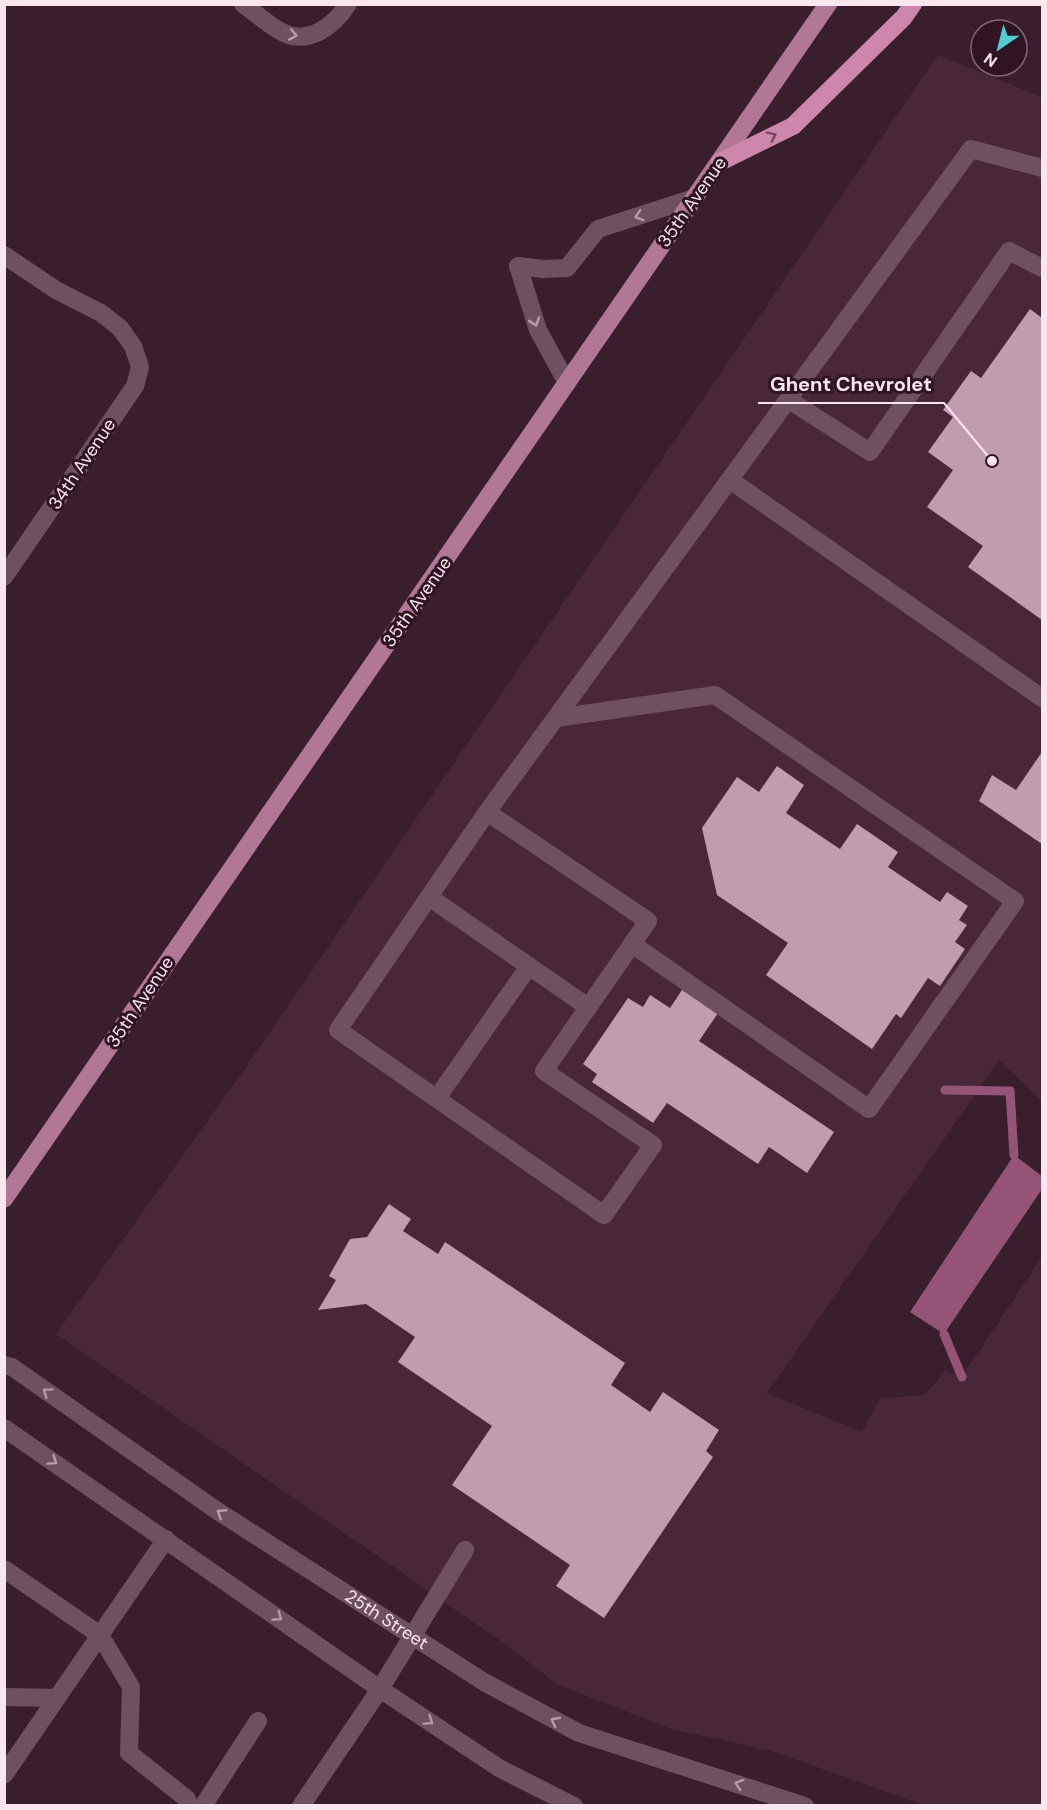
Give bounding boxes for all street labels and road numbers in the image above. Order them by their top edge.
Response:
street label: 35th Avenue [652,152,732,252]
street label: 34th Avenue [43,414,121,514]
street label: 35th Avenue [377,552,457,652]
street label: 35th Avenue [101,952,179,1052]
street label: 25th Street [340,1584,433,1655]

